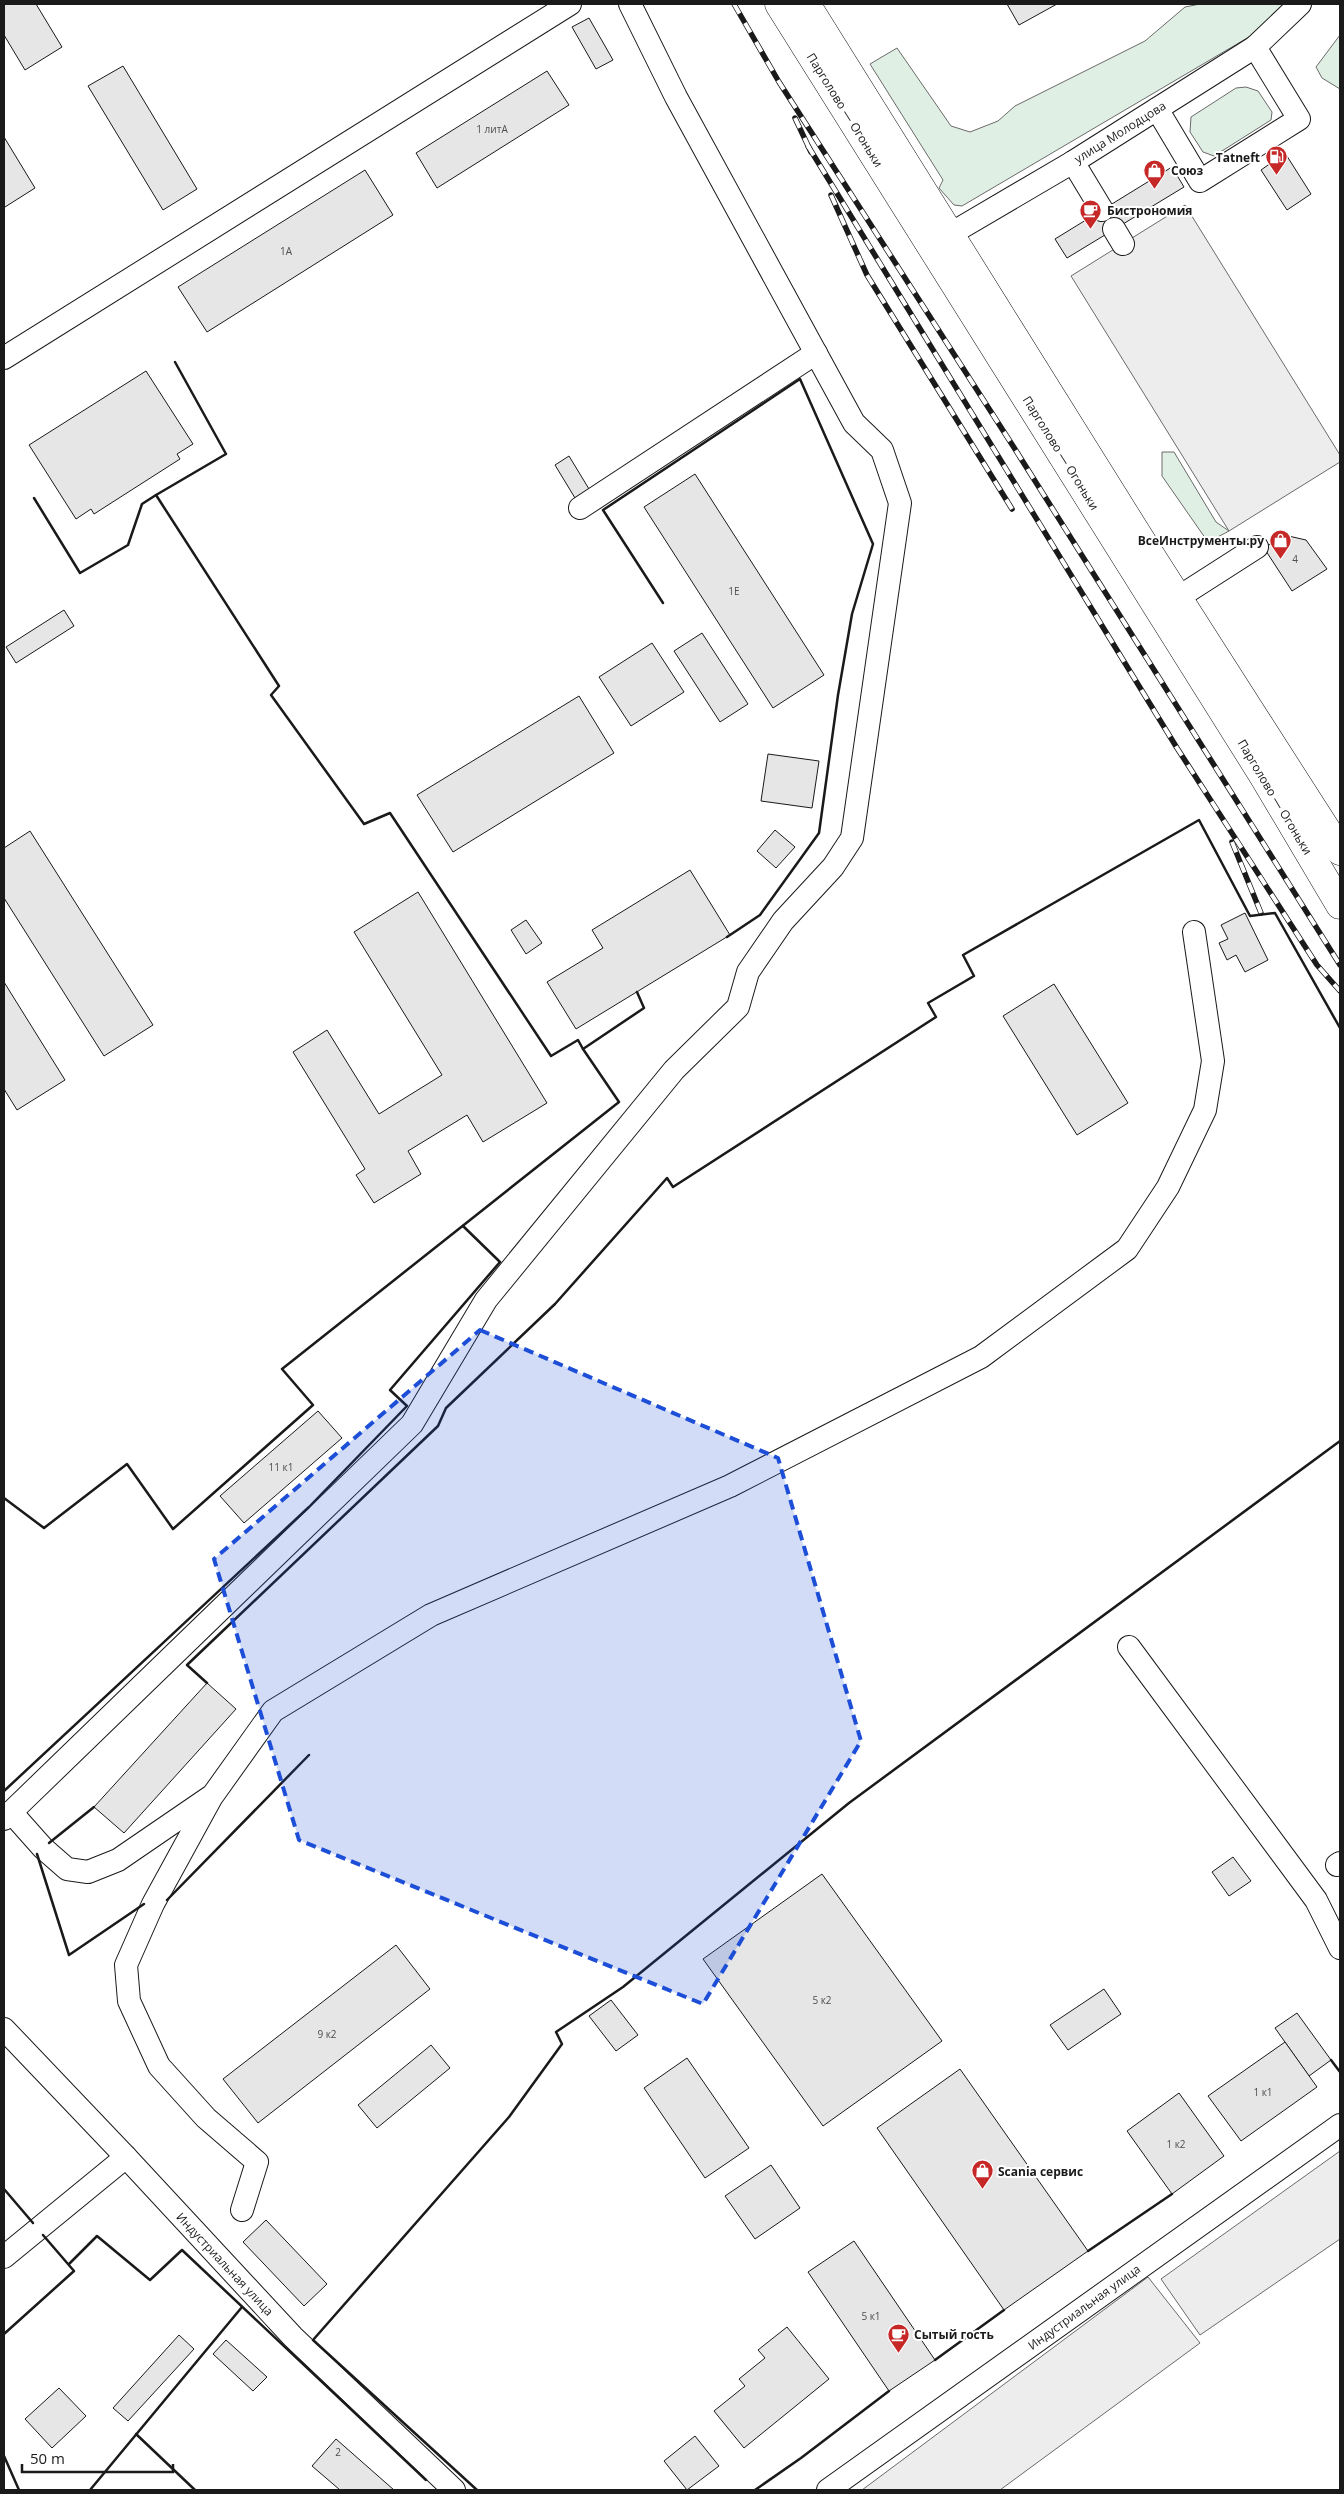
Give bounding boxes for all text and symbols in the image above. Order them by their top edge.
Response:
street label: Парголово — Огоньки [803,50,887,170]
street label: улица Молодцова [1071,97,1169,167]
house number: 1 литА [476,122,508,136]
fuel station icon: Tatneft [1264,145,1288,176]
place label: Tatneft [1216,149,1260,166]
shop icon: Союз [1143,158,1167,189]
place label: Союз [1171,162,1204,179]
cafe icon: Бистрономия [1079,198,1103,229]
place label: Бистрономия [1107,202,1192,219]
house number: 1А [280,244,293,258]
street label: Парголово — Огоньки [1019,393,1103,513]
shop icon: ВсеИнструменты.ру [1268,528,1292,559]
place label: ВсеИнструменты.ру [1138,532,1264,549]
house number: 4 [1292,552,1298,566]
house number: 1Е [728,584,740,598]
street label: Парголово — Огоньки [1234,736,1316,858]
house number: 11 к1 [269,1460,293,1474]
house number: 5 к2 [812,1993,832,2007]
house number: 9 к2 [317,2027,337,2041]
house number: 1 к1 [1253,2085,1273,2099]
house number: 1 к2 [1166,2137,1186,2151]
shop icon: Scania сервис [970,2159,994,2190]
place label: Scania сервис [998,2163,1083,2180]
street label: Индустриальная улица [173,2209,277,2319]
street label: Индустриальная улица [1024,2260,1144,2354]
house number: 5 к1 [861,2309,881,2323]
cafe icon: Сытый гость [886,2322,910,2353]
place label: Сытый гость [914,2326,994,2343]
scale bar [22,2442,174,2474]
house number: 2 [335,2445,341,2459]
text: 50 m [30,2448,65,2468]

